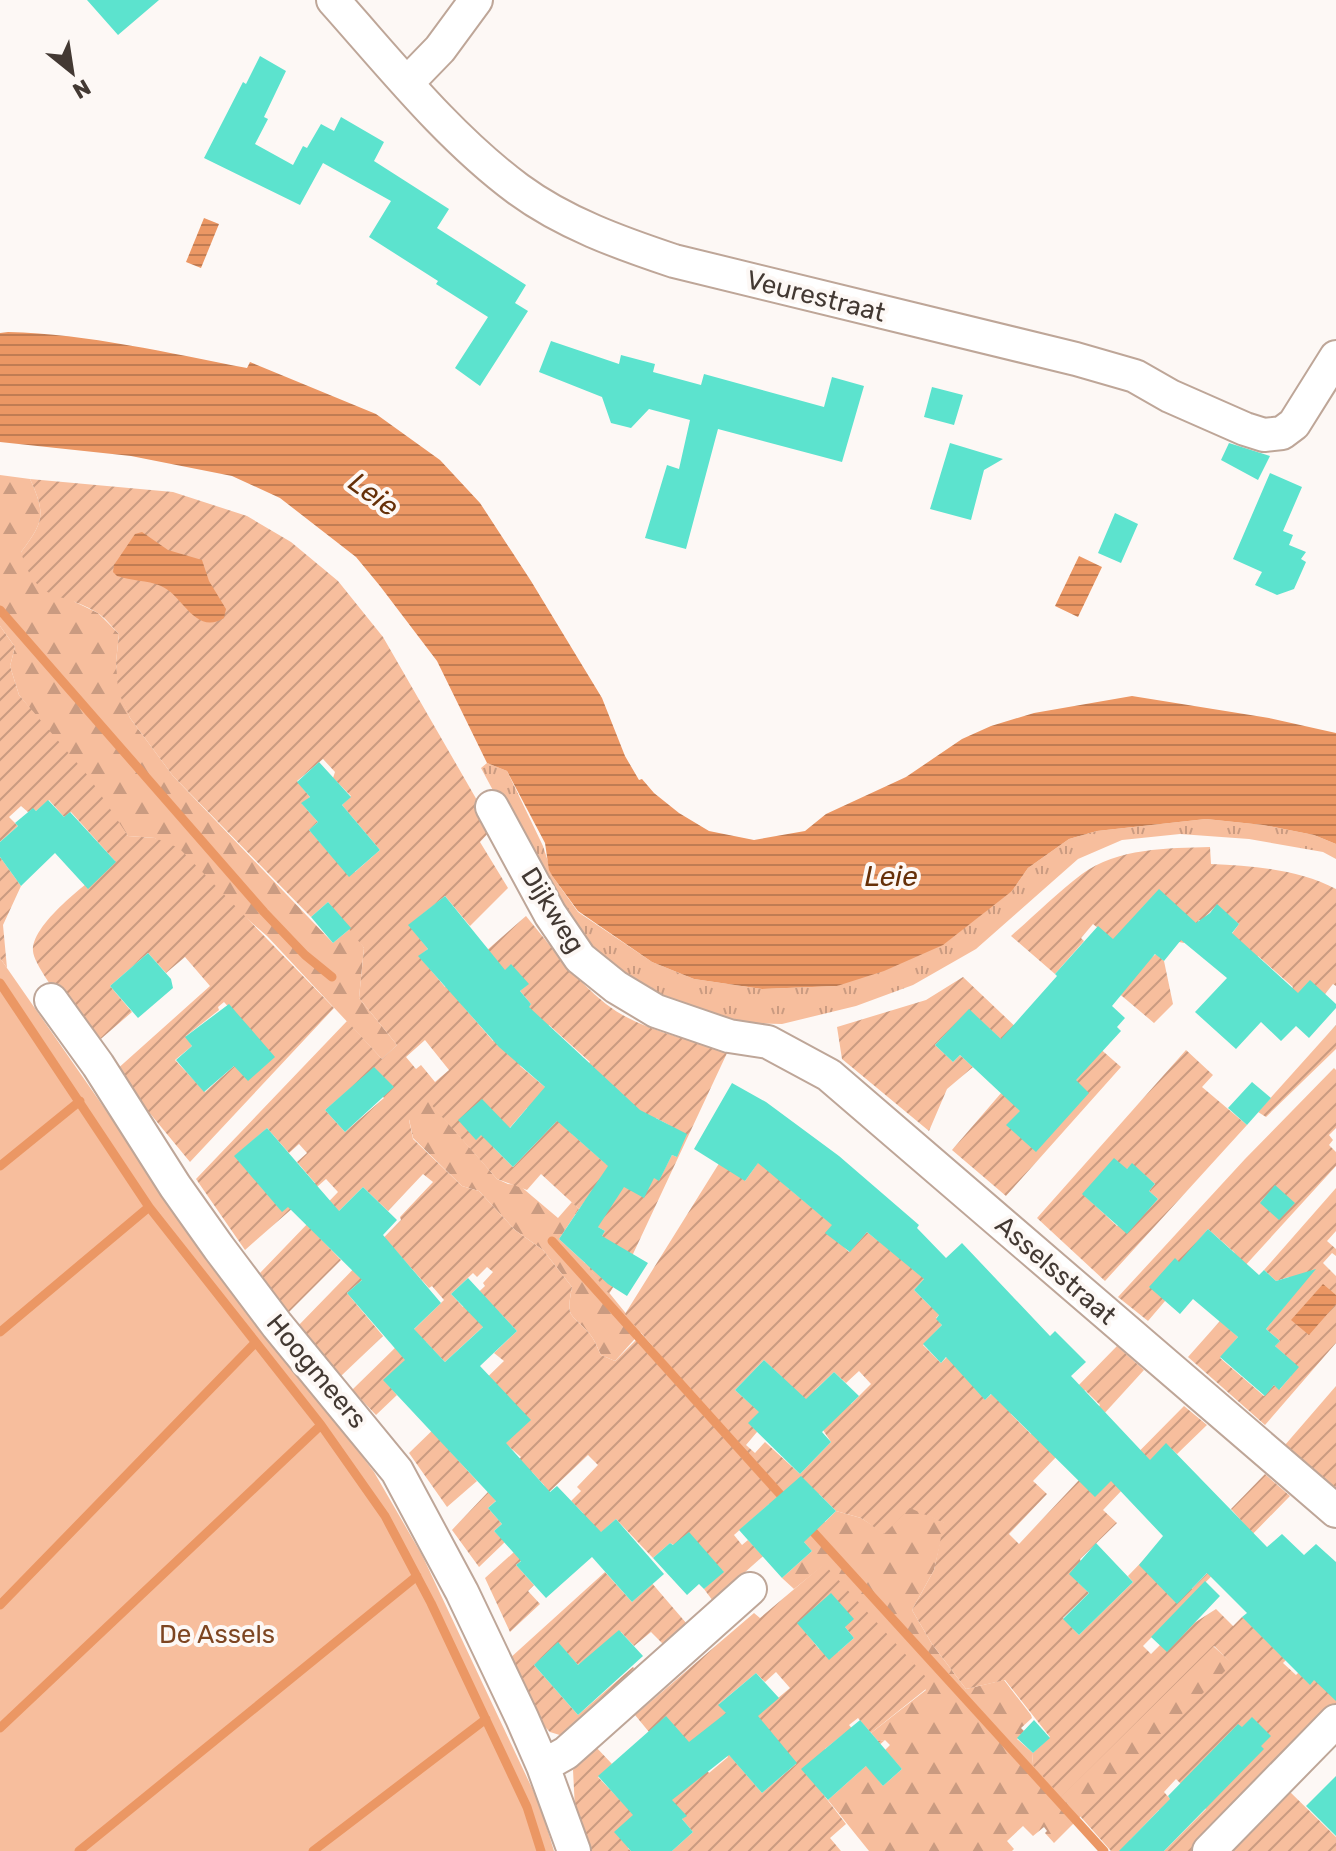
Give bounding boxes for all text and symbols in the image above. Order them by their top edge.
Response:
north arrow [32,32,112,112]
text: N [68,73,95,105]
street label: Veurestraat [743,264,888,329]
water label: Leie [342,465,405,524]
water label: Leie [864,860,918,893]
street label: Dijkweg [514,862,591,959]
street label: Asselsstraat [989,1210,1122,1331]
street label: Hoogmeers [260,1308,373,1435]
park label: De Assels [159,1619,275,1650]

